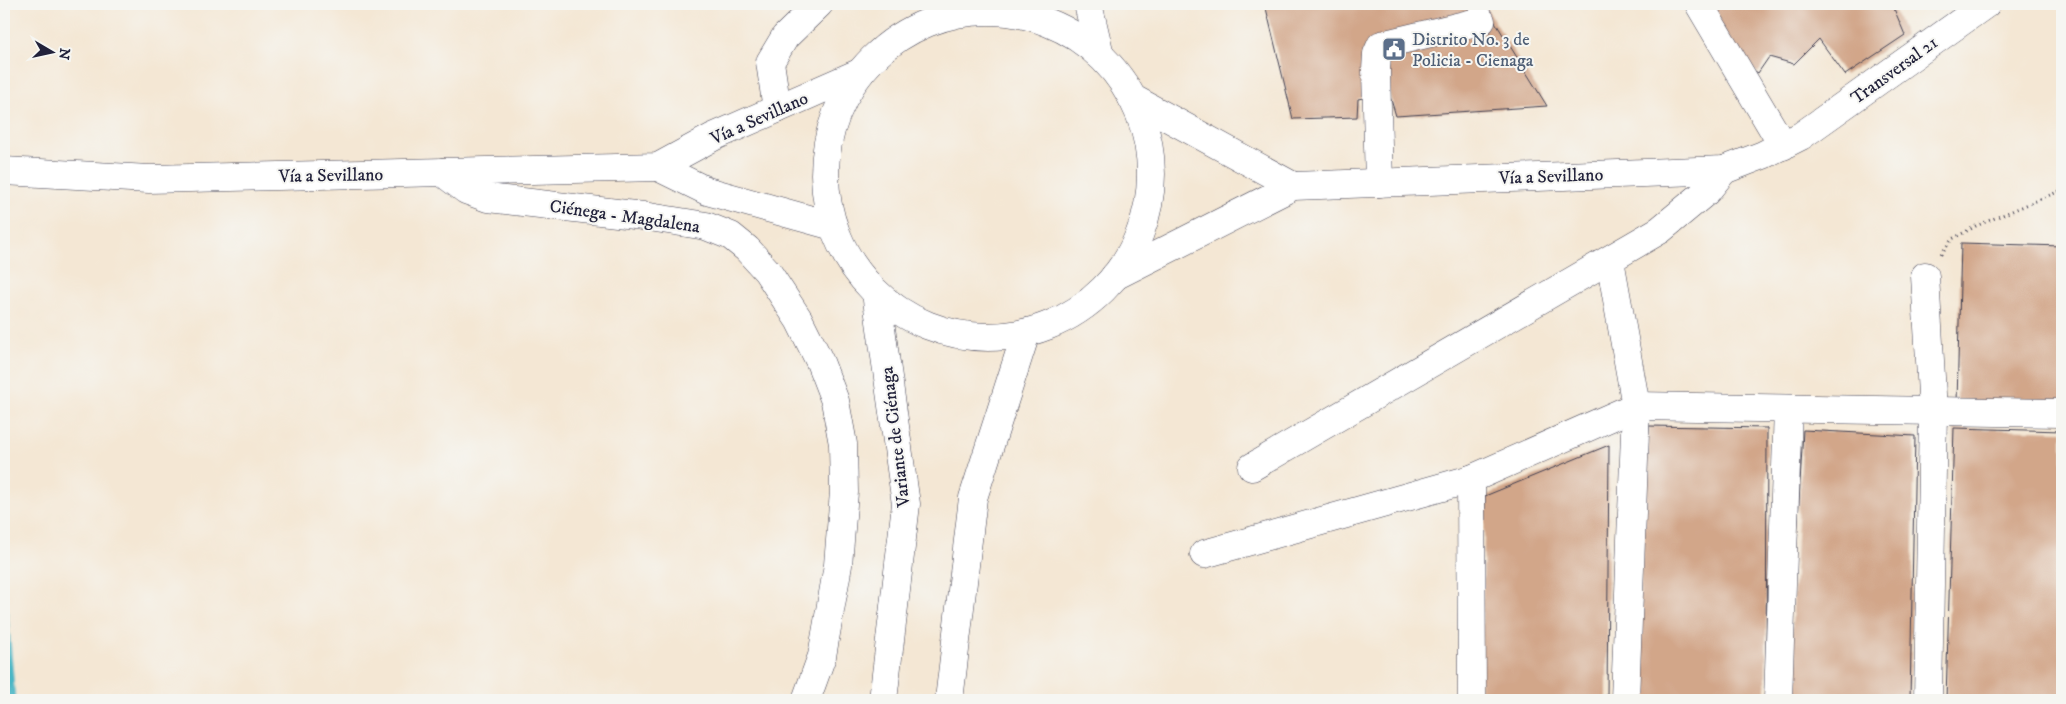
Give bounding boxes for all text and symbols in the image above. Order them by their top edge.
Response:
north arrow [28,28,78,78]
place label: Distrito No. 3 de Policia - Cienaga [1412,29,1534,72]
street label: Transversal 21 [1847,32,1942,110]
public building icon: Distrito No. 3 de Policia - Cienaga [1381,36,1407,62]
text: N [54,47,74,61]
street label: Vía a Sevillano [706,88,812,151]
street label: Vía a Sevillano [278,164,384,188]
street label: Vía a Sevillano [1497,164,1604,190]
street label: Ciénega - Magdalena [548,196,702,238]
street label: Variante de Ciénaga [876,365,916,509]

